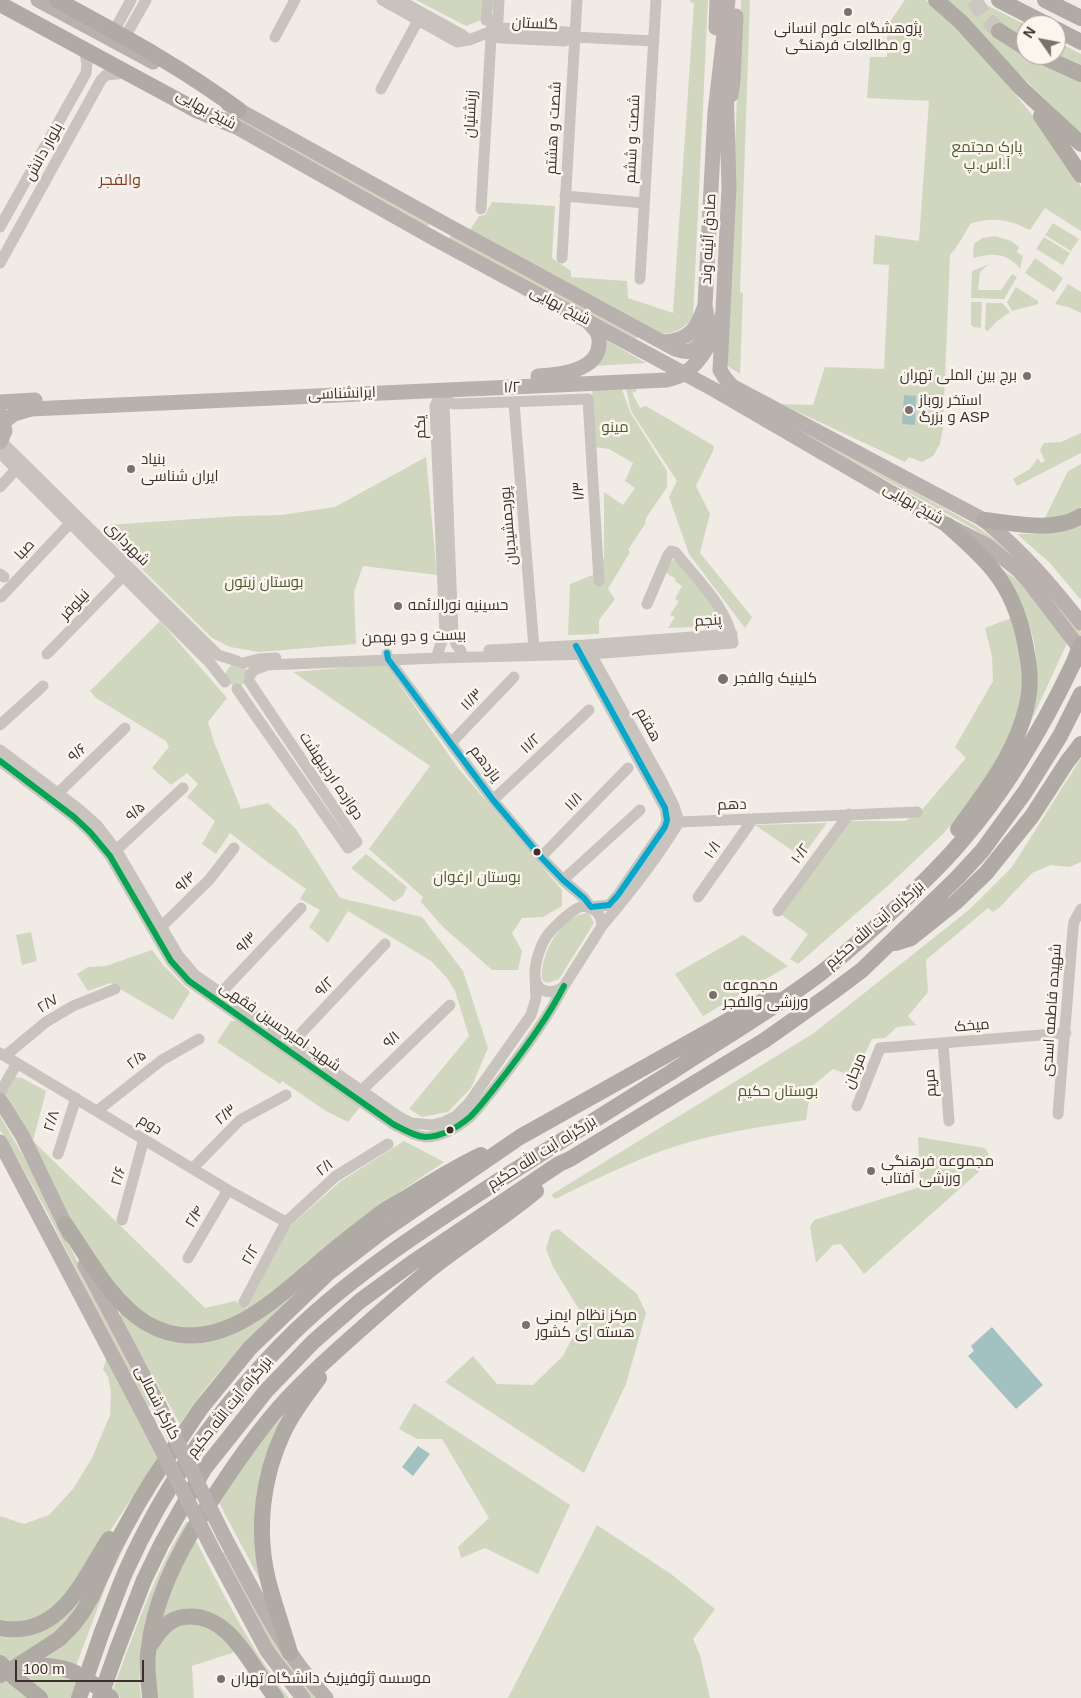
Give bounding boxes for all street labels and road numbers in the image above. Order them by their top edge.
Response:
street label: گلستان [511,14,559,34]
street label: شصت و هشتم [543,81,565,175]
street label: شیخ بهایی [173,86,239,134]
street label: زرتشتیان [461,90,481,138]
street label: شصت و ششم [622,94,644,184]
street label: بلوار دانش [21,120,67,184]
street label: صادق آئینه وند [698,193,720,285]
street label: شیخ بهایی [527,283,593,329]
street label: ۱/۲ [503,379,521,397]
street label: ایرانشناسی [308,384,376,404]
street label: یکم [412,415,430,439]
street label: شیخ بهایی [880,480,946,528]
street label: ۱/۳ [569,481,589,501]
street label: پورجمشیدیان [497,486,521,566]
street label: شهرداری [101,518,153,570]
street label: صبا [11,536,39,564]
street label: نیلوفر [56,586,94,624]
street label: پنجم [694,611,722,631]
street label: بیست و دو بهمن [362,626,466,648]
street label: ۱۱/۳ [457,685,487,715]
street label: هفتم [631,705,665,745]
street label: دوازده اردیبهشت [295,729,367,823]
street label: ۱۱/۲ [517,730,545,758]
street label: ۹/۶ [65,740,91,766]
street label: یازدهم [465,742,505,786]
street label: ۱۱/۱ [561,789,587,815]
street label: دهم [717,795,747,815]
street label: ۹/۵ [123,799,149,825]
street label: ۱۰/۱ [701,838,725,862]
street label: ۱۰/۲ [788,840,814,868]
street label: ۹/۴ [172,868,200,896]
street label: بزرگراه آیت الله حکیم [822,877,928,973]
street label: ۹/۳ [233,929,261,957]
street label: شهیده فاطمه اسدی [1038,943,1066,1077]
street label: ۹/۲ [312,974,338,1000]
street label: شهید امیرحسین فقهی [216,978,344,1076]
street label: ۲/۷ [34,991,62,1017]
street label: میخک [954,1015,990,1037]
street label: ۹/۱ [380,1028,404,1052]
street label: ۲/۵ [123,1047,151,1073]
street label: مرجان [840,1051,870,1091]
street label: مریم [921,1068,941,1098]
street label: ۲/۳ [212,1101,240,1129]
street label: ۲/۸ [40,1108,64,1134]
street label: دوم [135,1111,165,1139]
street label: بزرگراه آیت الله حکیم [484,1112,600,1194]
street label: ۲/۱ [313,1156,337,1180]
street label: ۲/۶ [108,1164,130,1188]
street label: ۲/۴ [182,1203,208,1231]
street label: ۲/۲ [238,1242,264,1268]
street label: بزرگراه آیت الله حکیم [184,1353,276,1461]
street label: کارگر شمالی [131,1363,183,1443]

